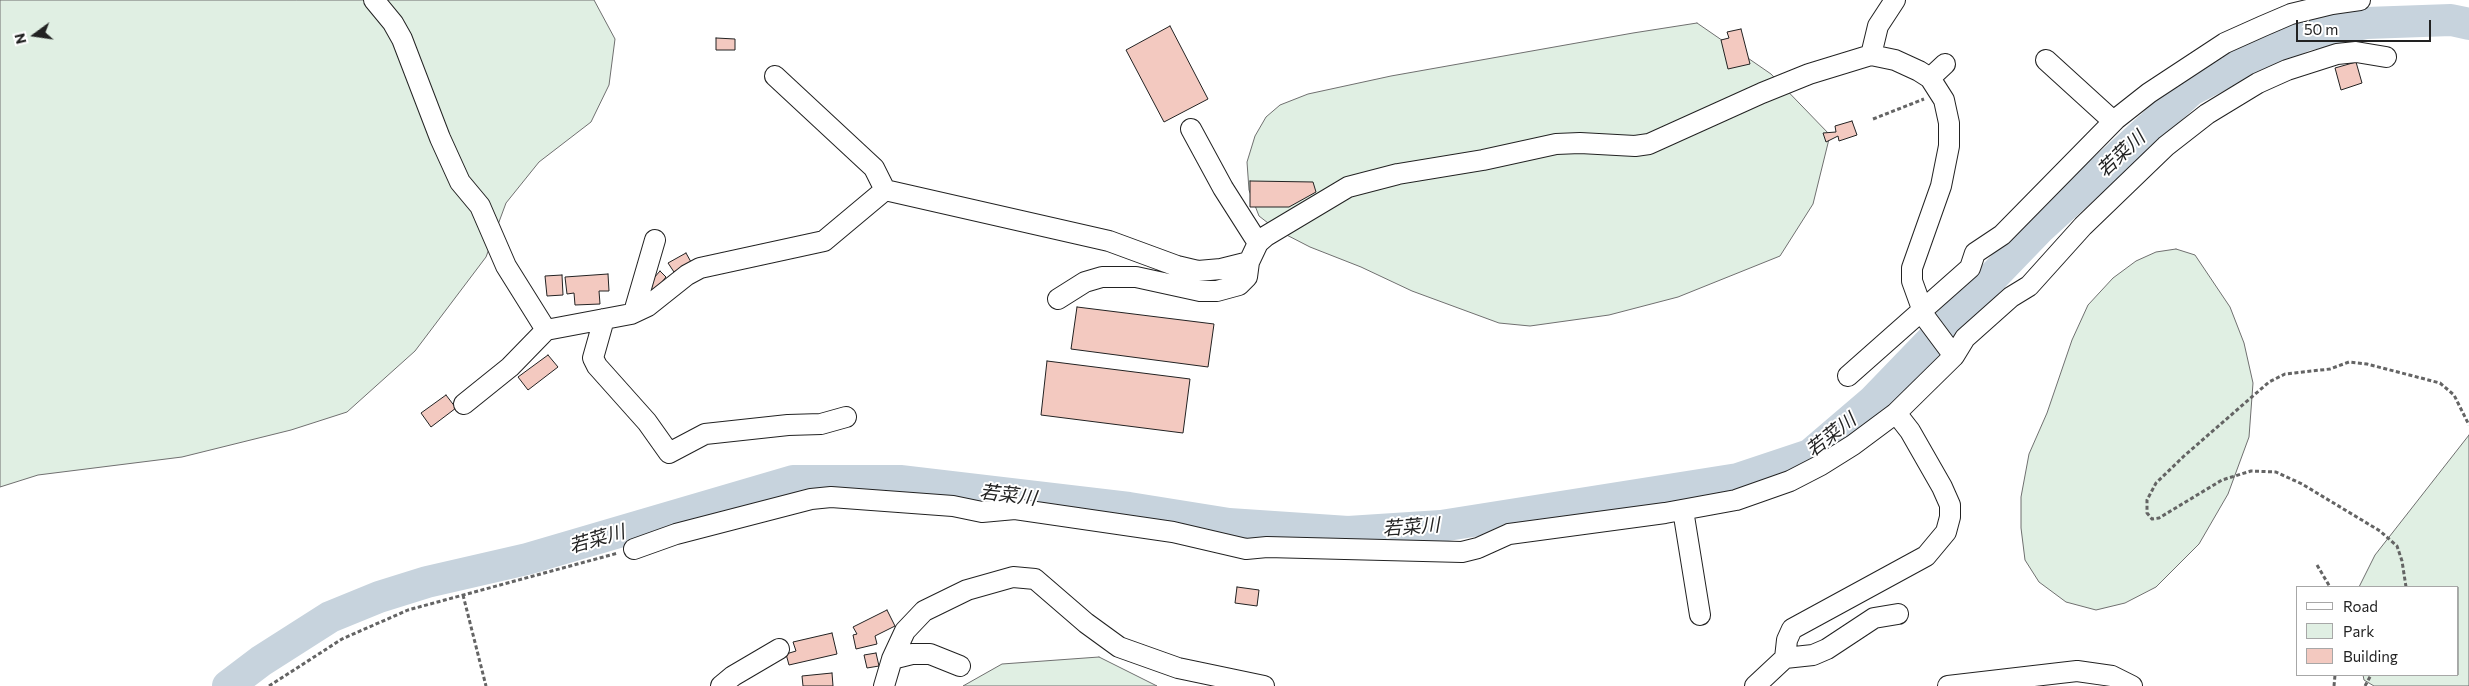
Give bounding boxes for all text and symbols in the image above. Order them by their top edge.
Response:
north arrow [10,10,60,60]
scale bar [2299,10,2434,42]
text: 50 m [2304,20,2338,38]
text: N [10,32,29,46]
water label: 若菜川 [2092,126,2150,182]
water label: 若菜川 [1802,408,1860,462]
water label: 若菜川 [978,480,1038,510]
water label: 若菜川 [1382,514,1440,540]
water label: 若菜川 [566,520,628,558]
legend [2296,586,2459,676]
text: Road [2343,597,2378,615]
text: Park [2343,622,2374,640]
text: Building [2343,647,2398,665]

